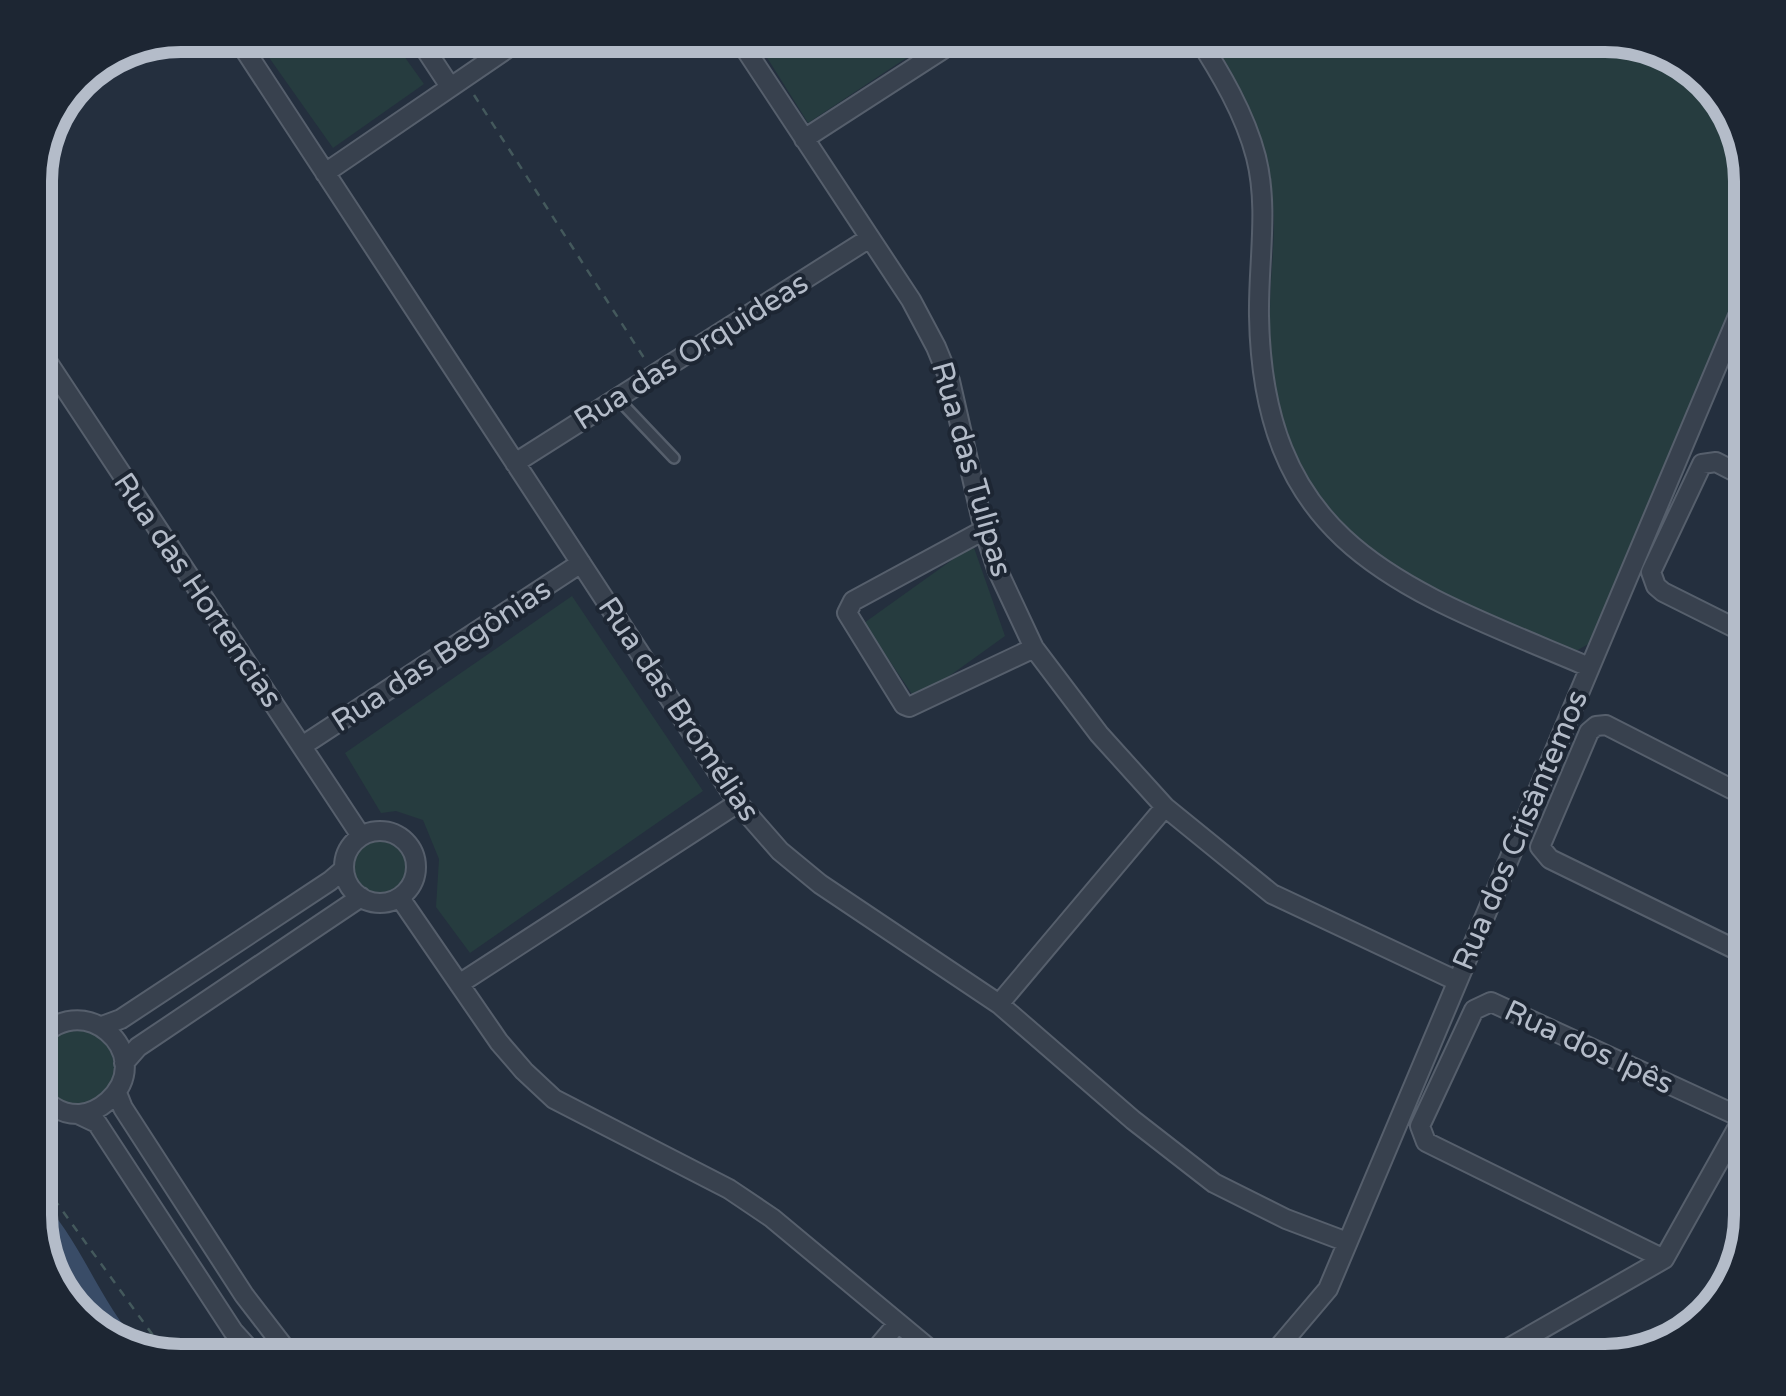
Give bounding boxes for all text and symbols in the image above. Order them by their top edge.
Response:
street label: Rua das Orquideas [567,264,815,438]
street label: Rua das Tulipas [923,357,1020,581]
street label: Rua das Hortencias [105,466,290,715]
street label: Rua das Begônias [325,571,558,740]
street label: Rua das Bromélias [590,590,767,829]
street label: Rua dos Crisântemos [1445,685,1596,976]
street label: Rua dos Ipês [1498,992,1679,1103]

